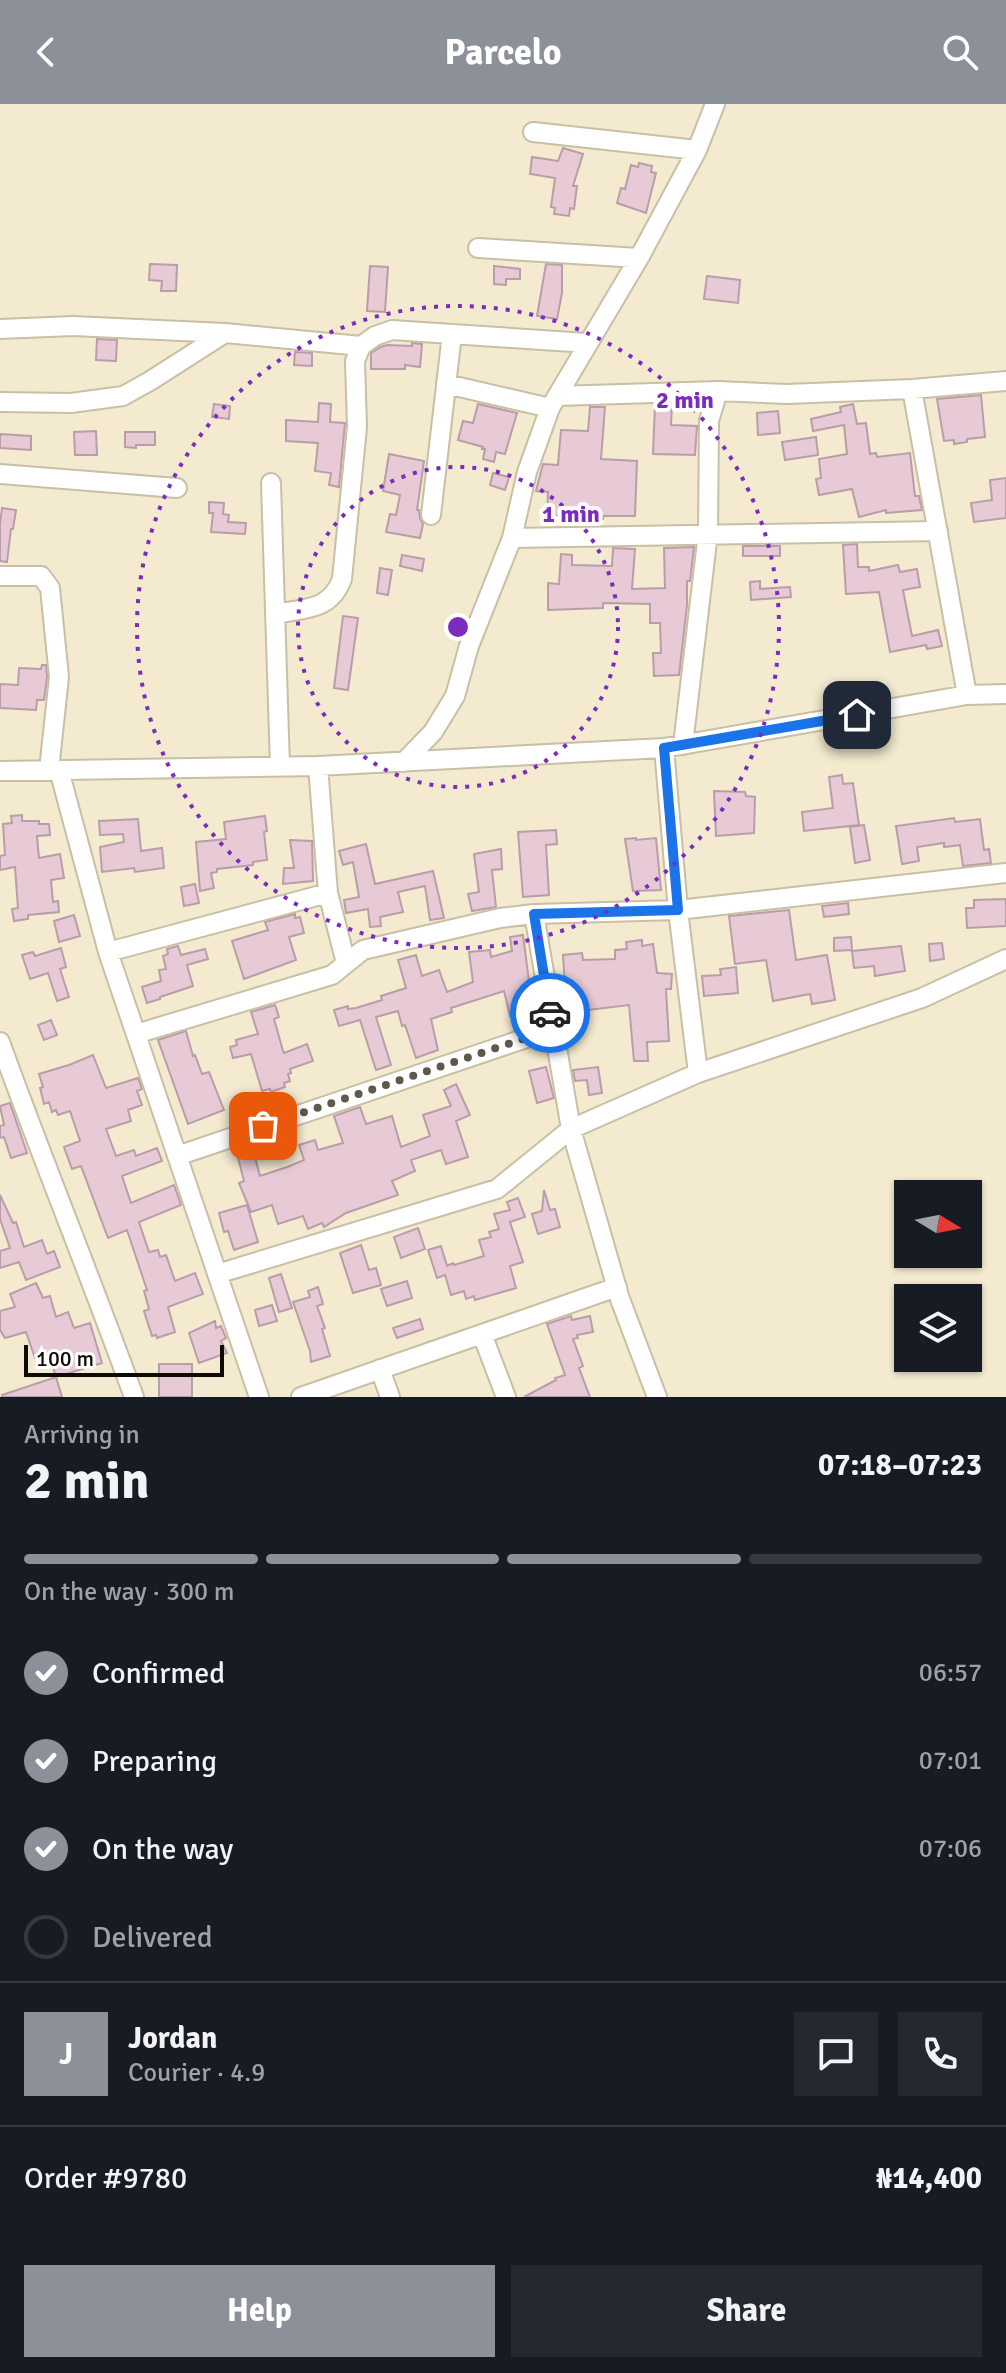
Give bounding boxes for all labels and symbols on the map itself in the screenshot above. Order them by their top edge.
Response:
text: 2 min [656,385,714,415]
text: 1 min [542,499,600,529]
centre of rings [444,613,472,641]
pin [823,681,891,749]
courier [510,973,590,1053]
pin [229,1092,297,1160]
north arrow [894,1180,982,1268]
scale bar [24,1341,224,1377]

